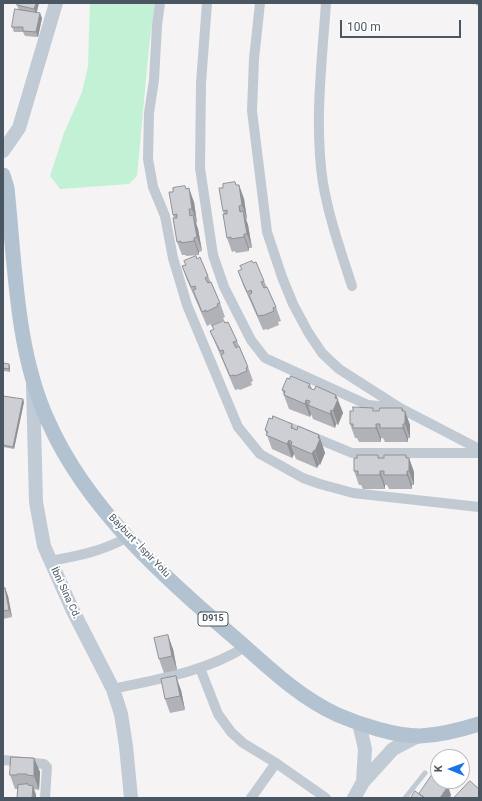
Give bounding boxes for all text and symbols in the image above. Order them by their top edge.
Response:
scale bar [342,12,463,38]
text: 100 m [347,20,381,34]
street label: Bayburt - İspir Yolu [106,512,172,580]
street label: İbni Sina Cd. [48,565,82,621]
road number: D915 [198,612,228,626]
north arrow [430,749,470,789]
text: K [432,765,445,772]

